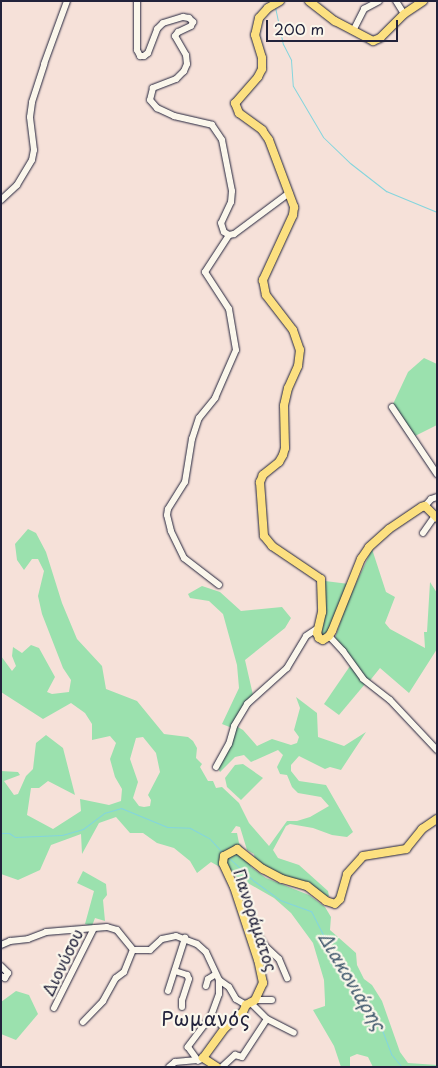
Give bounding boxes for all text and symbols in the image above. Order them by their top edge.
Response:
scale bar [268,10,400,42]
text: 200 m [274,17,324,40]
street label: Πανοράματος [230,866,282,974]
street label: Διονύσου [38,925,86,999]
water label: Διακονιάρης [314,928,390,1034]
district label: Ρωμανός [161,1008,251,1030]

